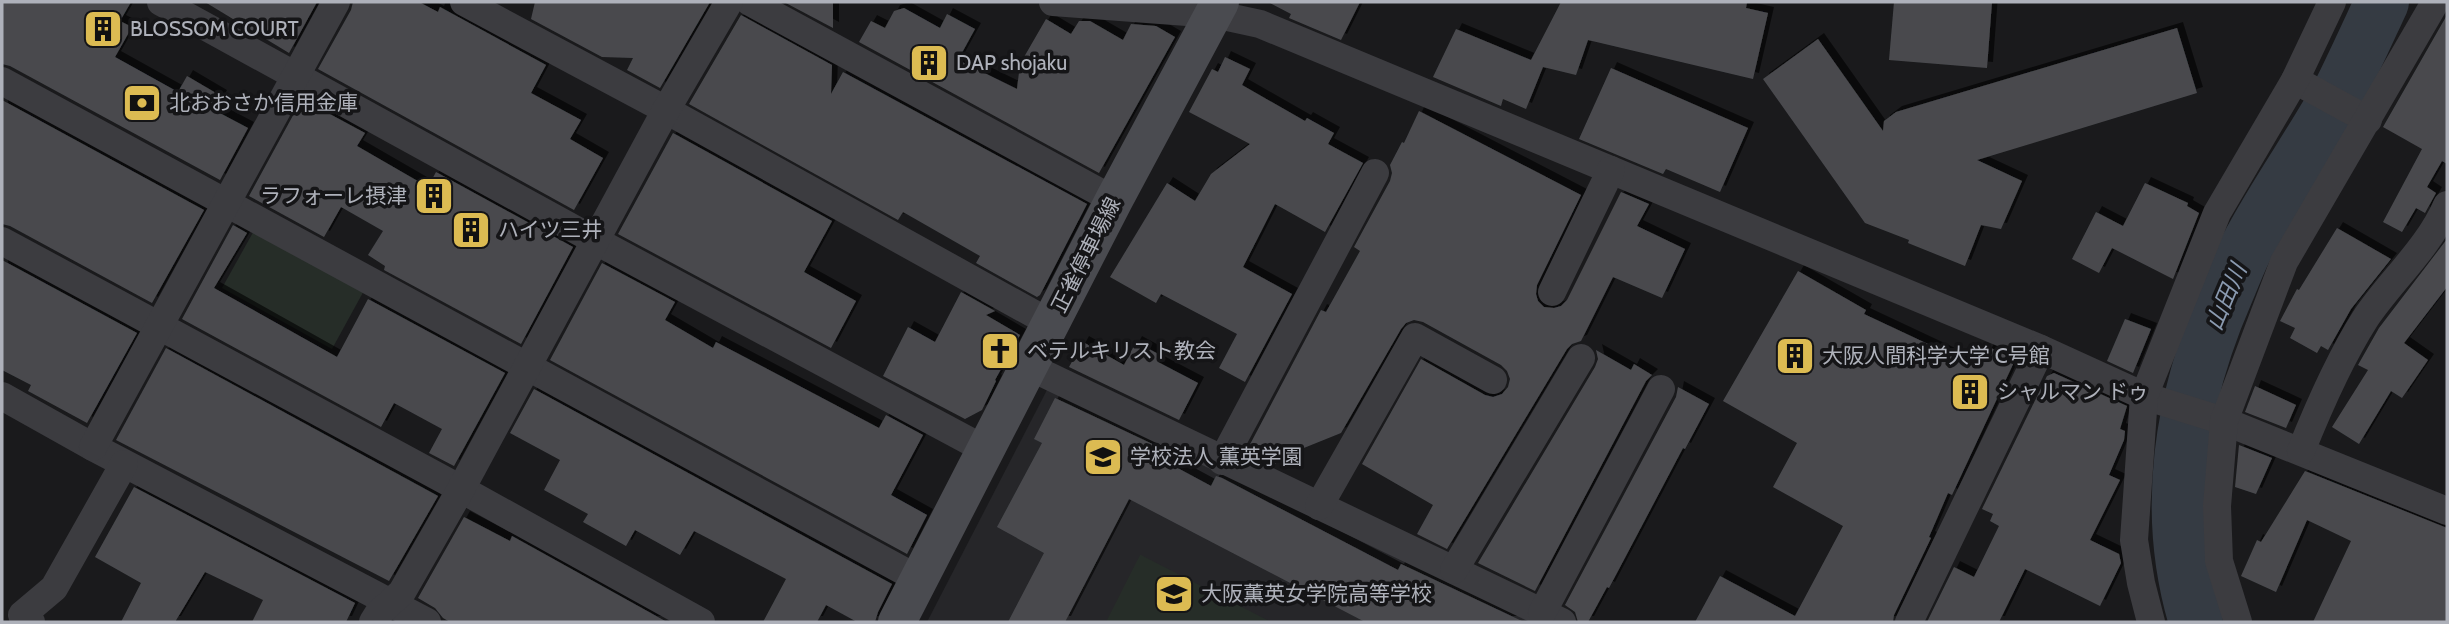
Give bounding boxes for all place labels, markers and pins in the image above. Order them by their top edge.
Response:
building icon: BLOSSOM COURT [82,8,124,50]
place label: BLOSSOM COURT [130,16,299,41]
building icon: DAP shojaku [908,42,950,84]
place label: DAP shojaku [956,50,1067,76]
bank icon: 北おおさか信用金庫 [121,82,163,124]
place label: 北おおさか信用金庫 [169,90,358,115]
building icon: ラフォーレ摂津 [413,175,455,217]
place label: ラフォーレ摂津 [260,183,407,208]
building icon: ハイツ三井 [450,209,492,251]
place label: ハイツ三井 [498,217,603,242]
church icon: ベテルキリスト教会 [979,330,1021,372]
building icon: 大阪人間科学大学 C号館 [1774,335,1816,377]
place label: ベテルキリスト教会 [1027,338,1216,363]
place label: 大阪人間科学大学 C号館 [1822,343,2050,368]
building icon: シャルマン ドゥ [1949,371,1991,413]
place label: シャルマン ドゥ [1997,379,2149,404]
school or university icon: 学校法人 薫英学園 [1082,436,1124,478]
place label: 学校法人 薫英学園 [1130,444,1303,469]
school or university icon: 大阪薫英女学院高等学校 [1153,573,1195,615]
place label: 大阪薫英女学院高等学校 [1201,581,1432,606]

